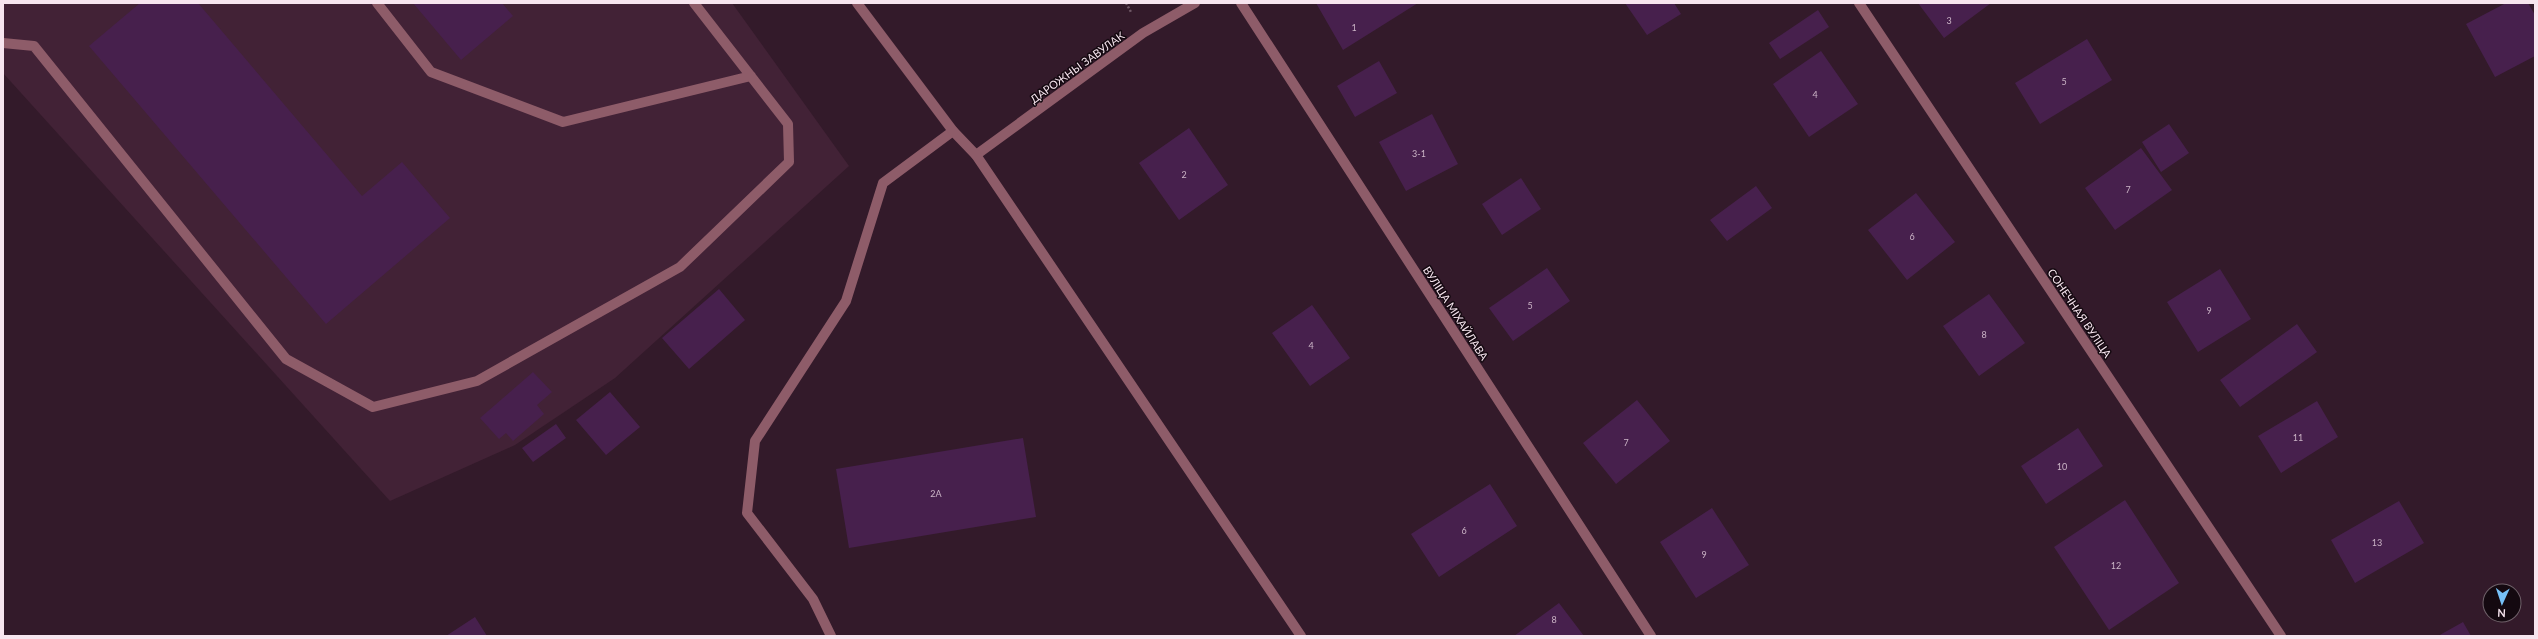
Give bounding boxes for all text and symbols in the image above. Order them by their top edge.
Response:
house number: 3 [1946,15,1952,26]
house number: 1 [1351,22,1357,33]
street label: ДАРОЖНЫ ЗАВУЛАК [1027,28,1127,106]
house number: 5 [2061,76,2067,87]
house number: 4 [1812,89,1818,100]
house number: 3-1 [1412,148,1426,159]
house number: 2 [1181,169,1187,180]
house number: 7 [2125,184,2131,195]
house number: 6 [1909,231,1915,242]
street label: ВУЛІЦА МІХАЙЛАВА [1421,264,1492,363]
street label: СОНЕЧНАЯ ВУЛІЦА [2045,266,2115,360]
house number: 5 [1527,300,1533,311]
house number: 9 [2206,305,2212,316]
house number: 8 [1981,329,1987,340]
house number: 4 [1308,340,1314,351]
house number: 11 [2293,432,2303,443]
house number: 7 [1623,437,1629,448]
house number: 10 [2057,461,2067,472]
house number: 2А [930,488,943,499]
house number: 6 [1461,525,1467,536]
house number: 13 [2372,537,2382,548]
house number: 9 [1701,549,1707,560]
house number: 12 [2111,560,2121,571]
north arrow [2482,583,2522,623]
text: N [2497,607,2506,620]
house number: 8 [1551,614,1557,625]

